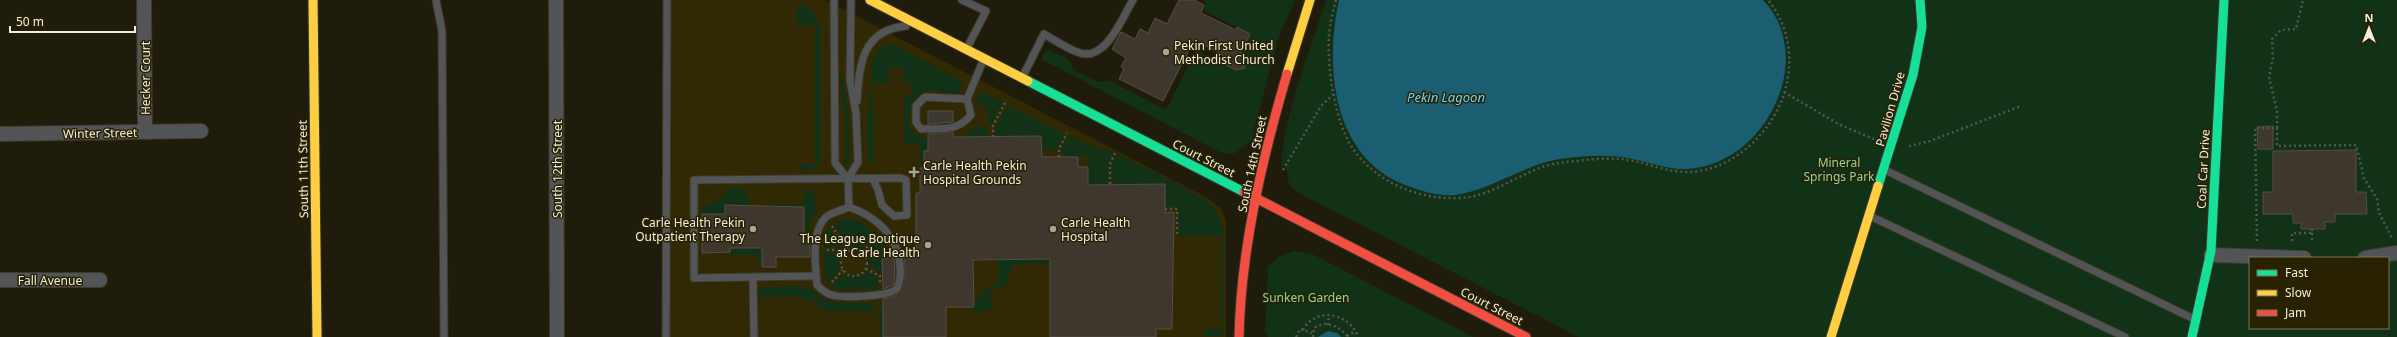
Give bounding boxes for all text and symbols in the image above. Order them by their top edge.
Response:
scale bar [10,8,135,34]
north arrow [2349,8,2389,48]
text: N [2365,10,2373,25]
text: 50 m [16,13,44,30]
place label: Pekin First United Methodist Church [1174,37,1275,68]
street label: Hecker Court [137,40,154,115]
marker: Pekin First United Methodist Church [1161,47,1171,57]
street label: Pavilion Drive [1871,70,1909,148]
water label: Pekin Lagoon [1407,88,1485,106]
street label: South 14th Street [1233,114,1271,214]
street label: South 11th Street [294,119,312,218]
street label: South 12th Street [549,119,566,218]
street label: Winter Street [63,124,138,142]
street label: Coal Car Drive [2192,128,2214,209]
street label: Court Street [1170,135,1239,181]
park label: Mineral Springs Park [1803,154,1875,185]
place label: Carle Health Pekin Hospital Grounds [923,157,1027,188]
marker: Carle Health Pekin Hospital Grounds [908,166,920,178]
place label: Carle Health Pekin Outpatient Therapy [635,214,746,245]
place label: Carle Health Hospital [1061,214,1131,245]
marker: Carle Health Pekin Outpatient Therapy [748,224,758,234]
marker: Carle Health Hospital [1048,224,1058,234]
place label: The League Boutique at Carle Health [800,230,920,261]
marker: The League Boutique at Carle Health [923,240,933,250]
legend [2249,257,2389,329]
text: Fast [2285,264,2309,281]
street label: Fall Avenue [18,272,82,289]
street label: Court Street [1458,283,1527,329]
text: Slow [2285,284,2312,301]
park label: Sunken Garden [1263,289,1349,306]
text: Jam [2284,304,2306,321]

